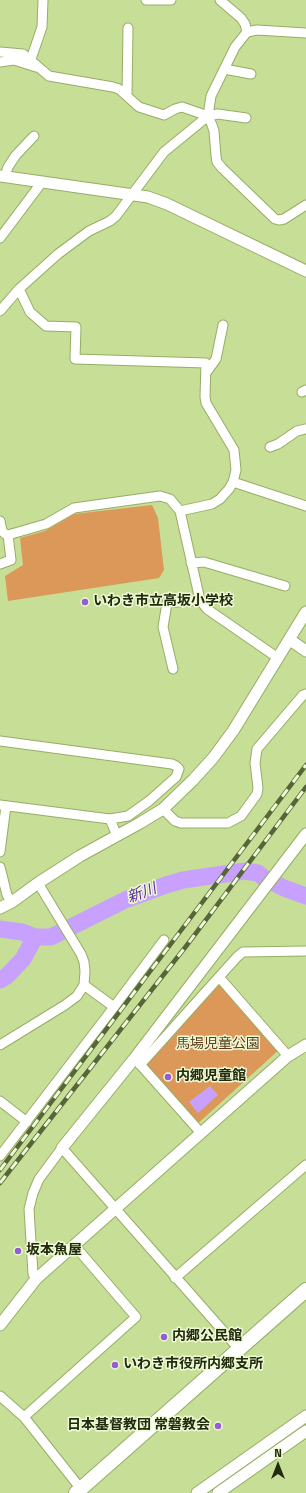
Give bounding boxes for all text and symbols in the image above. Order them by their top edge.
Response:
place label: いわき市立高坂小学校 [93,594,233,610]
marker: いわき市立高坂小学校 [80,597,90,607]
water label: 新川 [125,880,159,908]
park label: 馬場児童公園 [176,1037,260,1053]
place label: 内郷児童館 [176,1069,246,1085]
marker: 内郷児童館 [163,1072,173,1082]
place label: 坂本魚屋 [26,1243,82,1259]
marker: 坂本魚屋 [13,1246,23,1256]
place label: 内郷公民館 [172,1329,242,1345]
marker: 内郷公民館 [159,1332,169,1342]
place label: いわき市役所内郷支所 [123,1357,263,1373]
marker: いわき市役所内郷支所 [110,1360,120,1370]
place label: 日本基督教団 常磐教会 [67,1418,210,1434]
marker: 日本基督教団 常磐教会 [213,1421,223,1431]
north arrow [258,1445,298,1485]
text: N [274,1445,282,1461]

